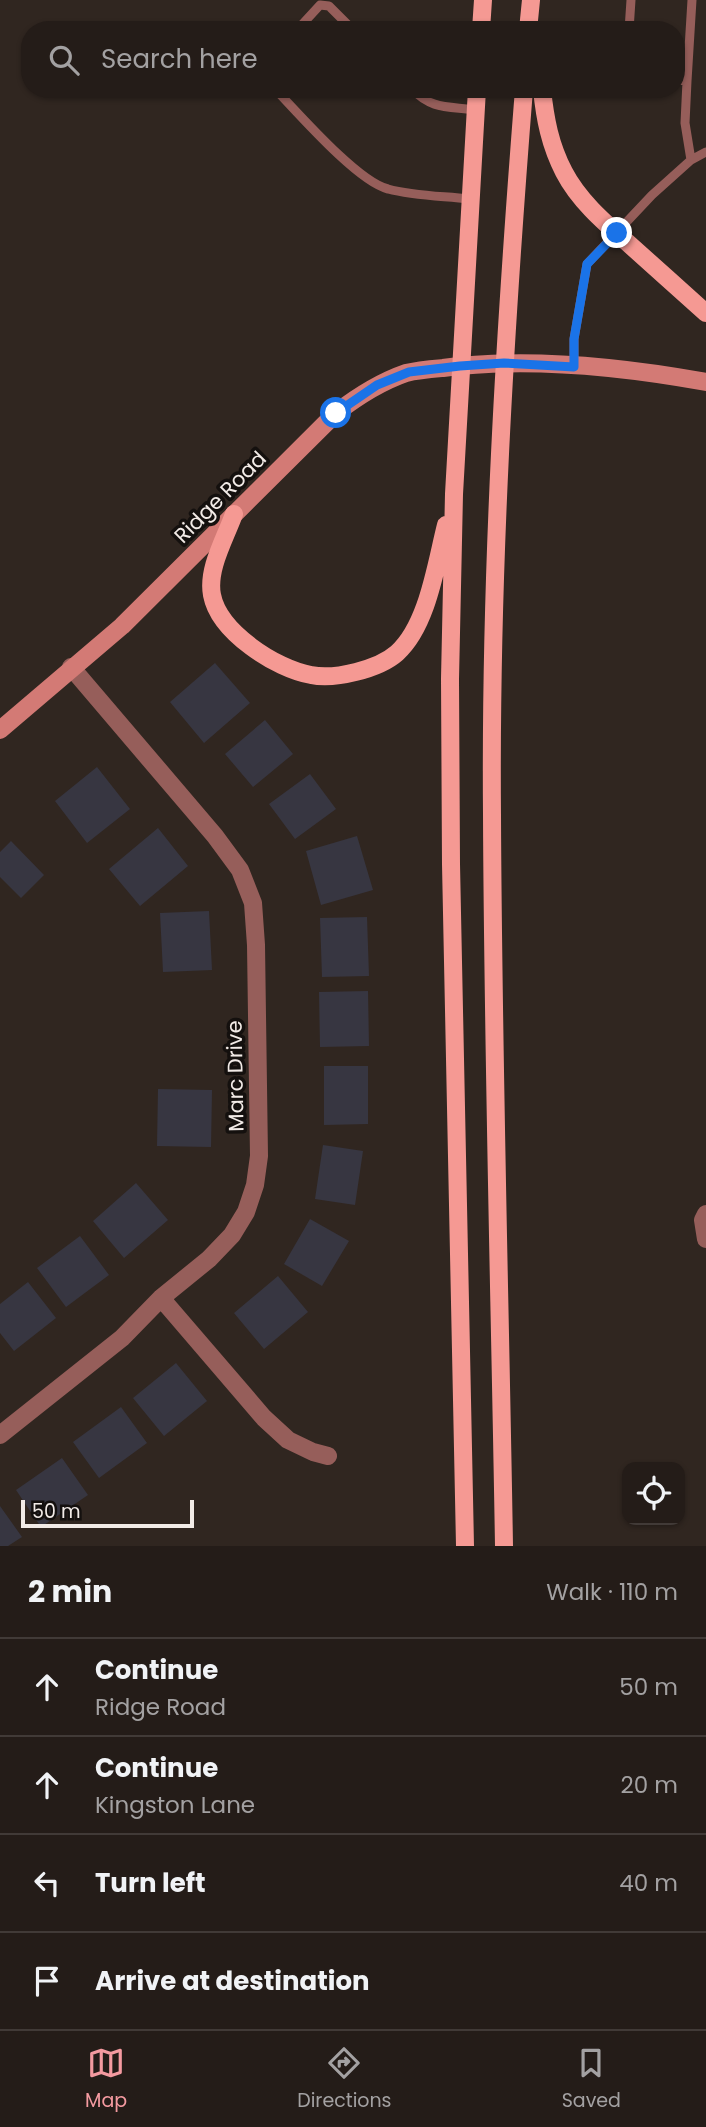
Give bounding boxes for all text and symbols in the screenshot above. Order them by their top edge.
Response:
search box [21,21,685,98]
icon: search [45,41,83,79]
text: Search here [101,41,258,77]
route end [601,217,632,248]
route start [320,397,351,428]
street label: Ridge Road [167,444,273,550]
street label: Marc Drive [220,1020,250,1132]
map controls [622,1462,685,1525]
button: locate [622,1462,685,1525]
scale bar [21,1497,194,1529]
text: 50 m [32,1498,81,1525]
text: 2 min [28,1570,112,1613]
text: Walk · 110 m [546,1576,678,1608]
text: Continue [95,1652,218,1688]
icon: ahead [28,1668,66,1706]
text: 50 m [619,1671,678,1703]
text: Ridge Road [95,1691,226,1723]
text: Continue [95,1750,218,1786]
icon: ahead [28,1766,66,1804]
text: 20 m [620,1769,678,1801]
text: Kingston Lane [95,1789,255,1821]
icon: left [28,1864,66,1902]
text: Turn left [95,1865,206,1901]
text: 40 m [619,1867,678,1899]
icon: arrive [28,1962,66,2000]
text: Arrive at destination [95,1963,370,1999]
tab: Map [85,2044,127,2115]
tab: Directions [297,2044,392,2115]
tab: Saved [562,2044,621,2115]

